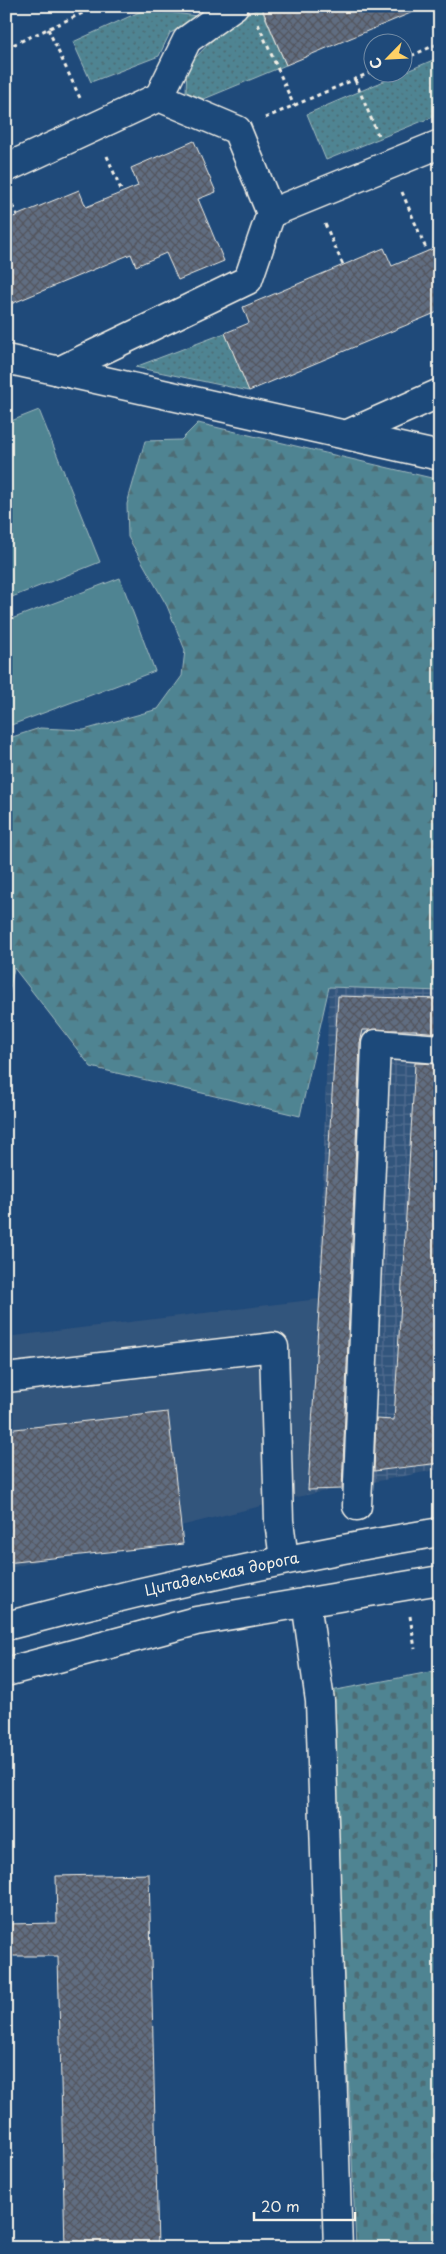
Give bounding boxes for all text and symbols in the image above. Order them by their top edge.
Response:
north arrow [364,32,414,82]
text: С [364,54,387,73]
street label: Цитадельская дорога [142,1545,301,1601]
scale bar [254,2189,355,2221]
text: 20 m [261,2194,300,2217]

